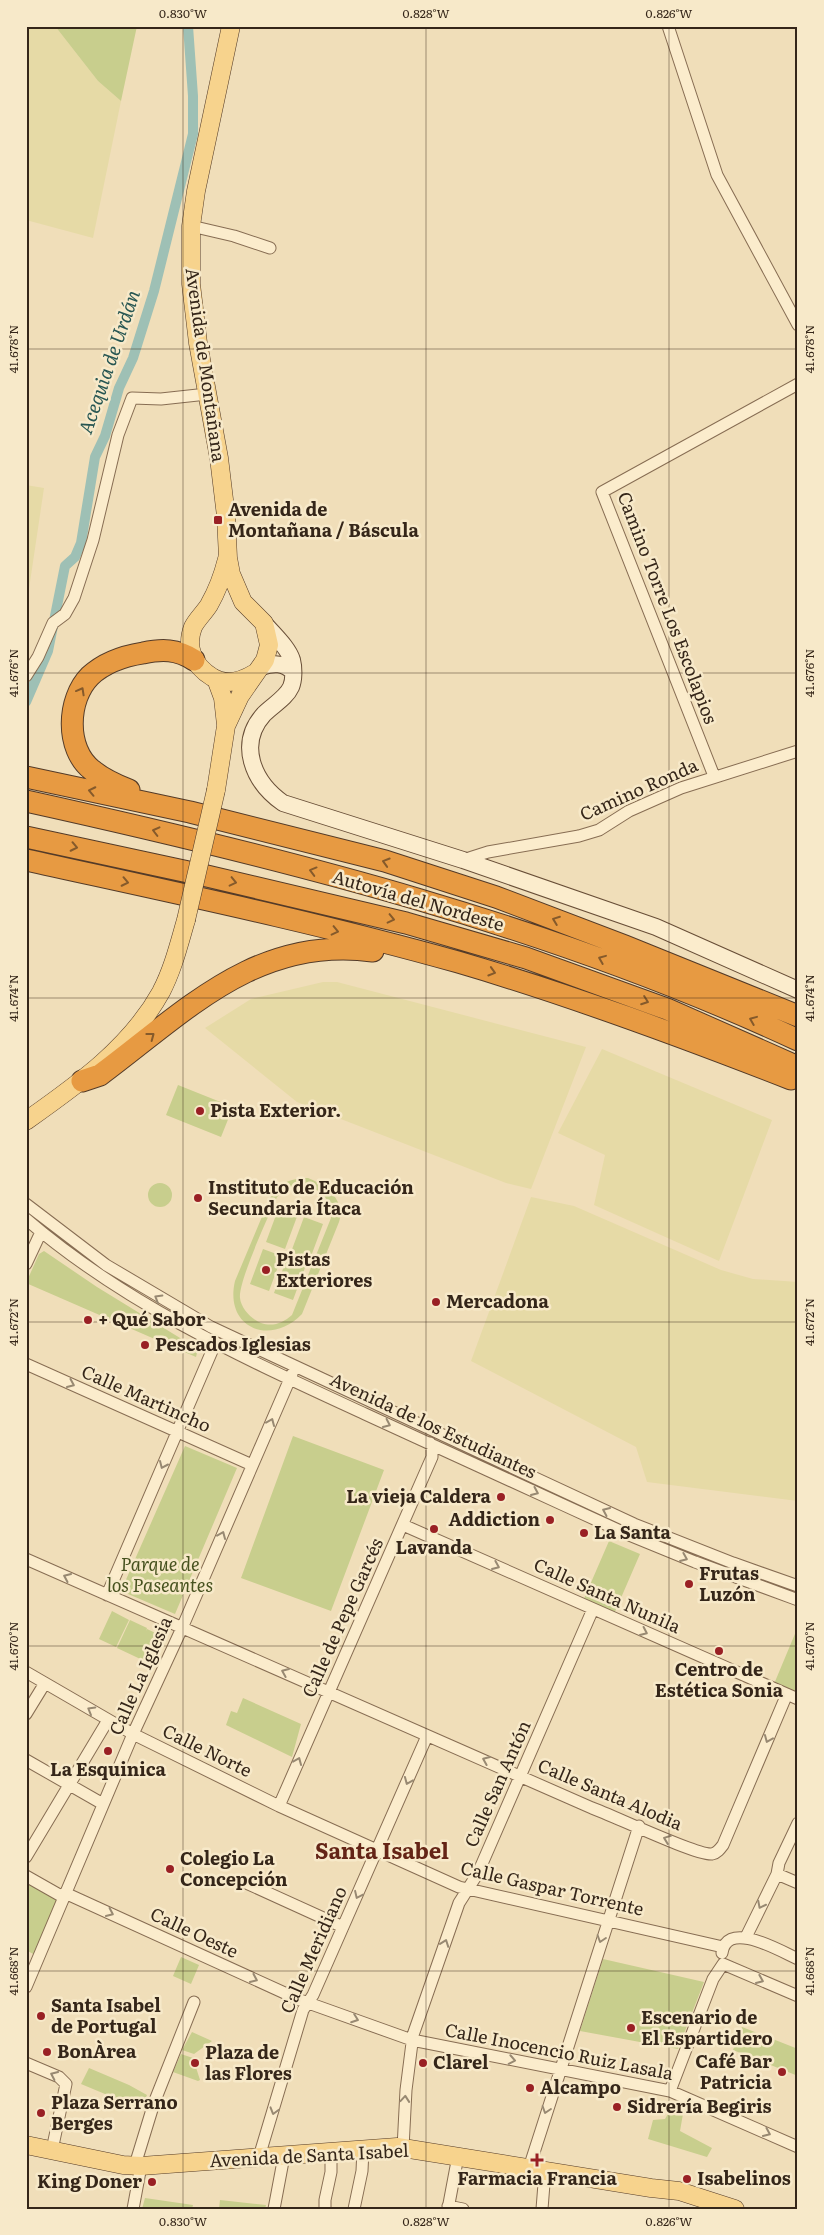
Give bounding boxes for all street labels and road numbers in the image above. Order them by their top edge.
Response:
street label: Avenida de Montañana [179,266,234,464]
street label: Camino Torre Los Escolapios [612,487,725,728]
street label: Camino Ronda [575,750,702,827]
street label: Autovía del Nordeste [329,862,507,937]
street label: Calle Martincho [78,1357,216,1438]
street label: Avenida de los Estudiantes [326,1365,541,1484]
street label: Calle de Pepe Garcés [294,1533,389,1702]
street label: Calle Santa Nunila [530,1550,686,1639]
street label: Calle La Iglesia [101,1611,178,1739]
street label: Calle Norte [158,1716,257,1783]
street label: Calle San Antón [457,1716,537,1851]
street label: Calle Santa Alodia [534,1751,688,1836]
street label: Calle Gaspar Torrente [458,1853,647,1922]
street label: Calle Meridiano [272,1881,353,2018]
street label: Calle Oeste [146,1900,243,1964]
street label: Calle Inocencio Ruiz Lasala [443,2015,676,2086]
street label: Avenida de Santa Isabel [209,2136,409,2173]

